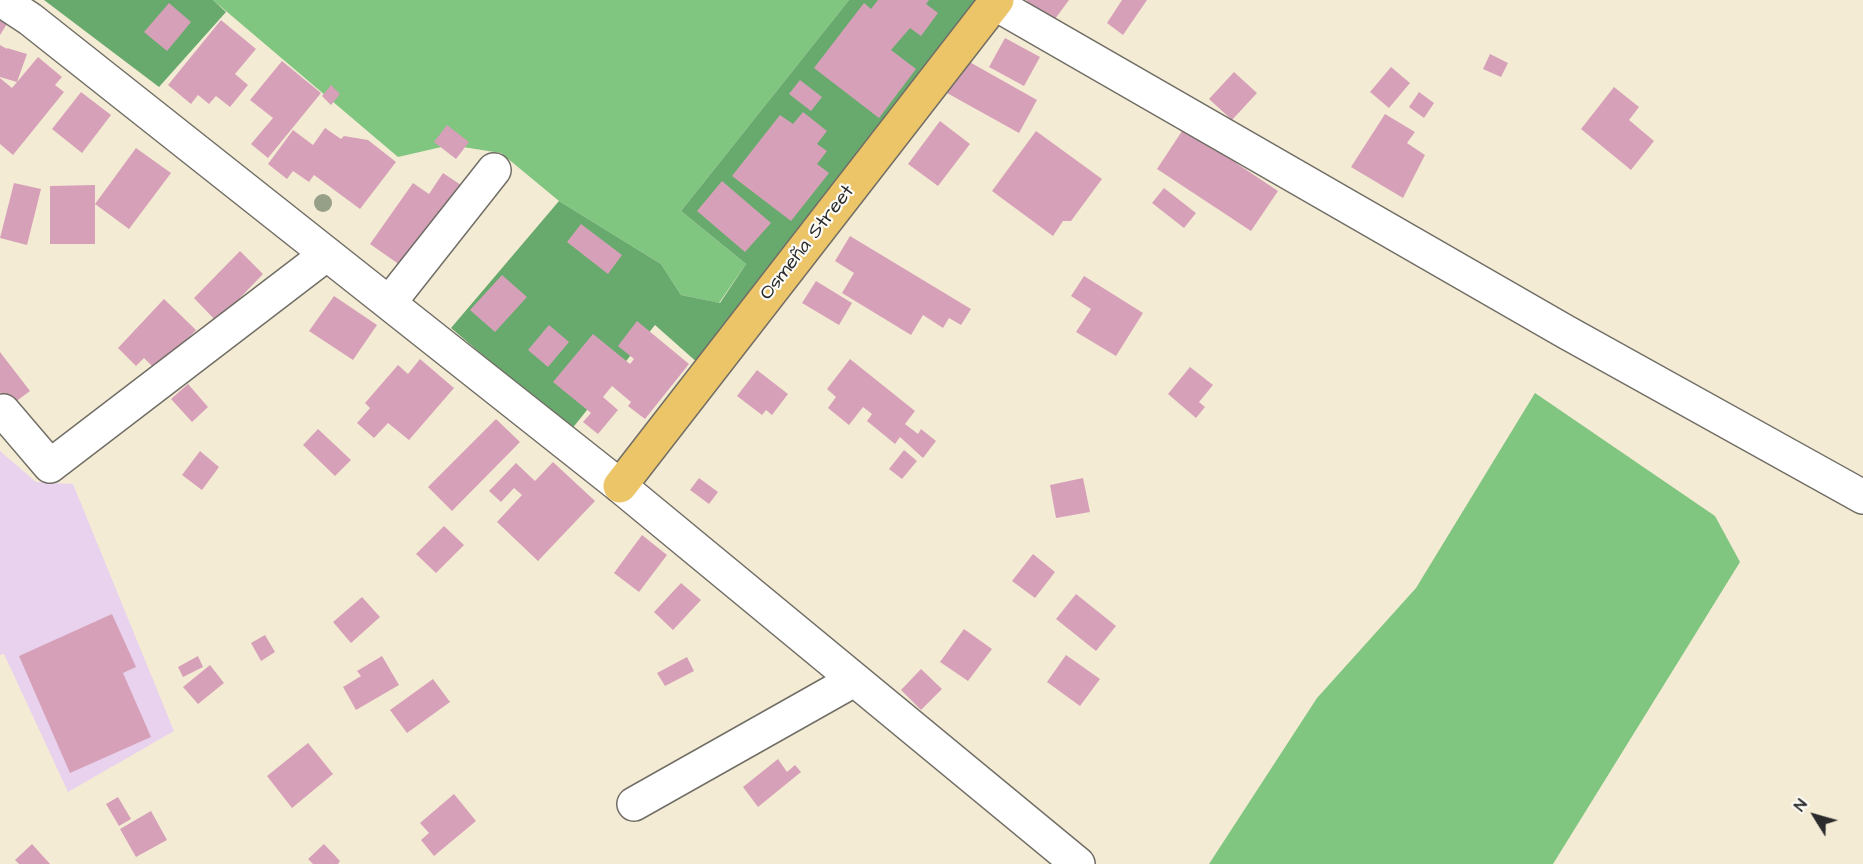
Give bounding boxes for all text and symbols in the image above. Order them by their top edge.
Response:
street label: Osmeña Street [756,181,860,305]
north arrow [1785,786,1845,846]
text: N [1789,795,1812,816]

